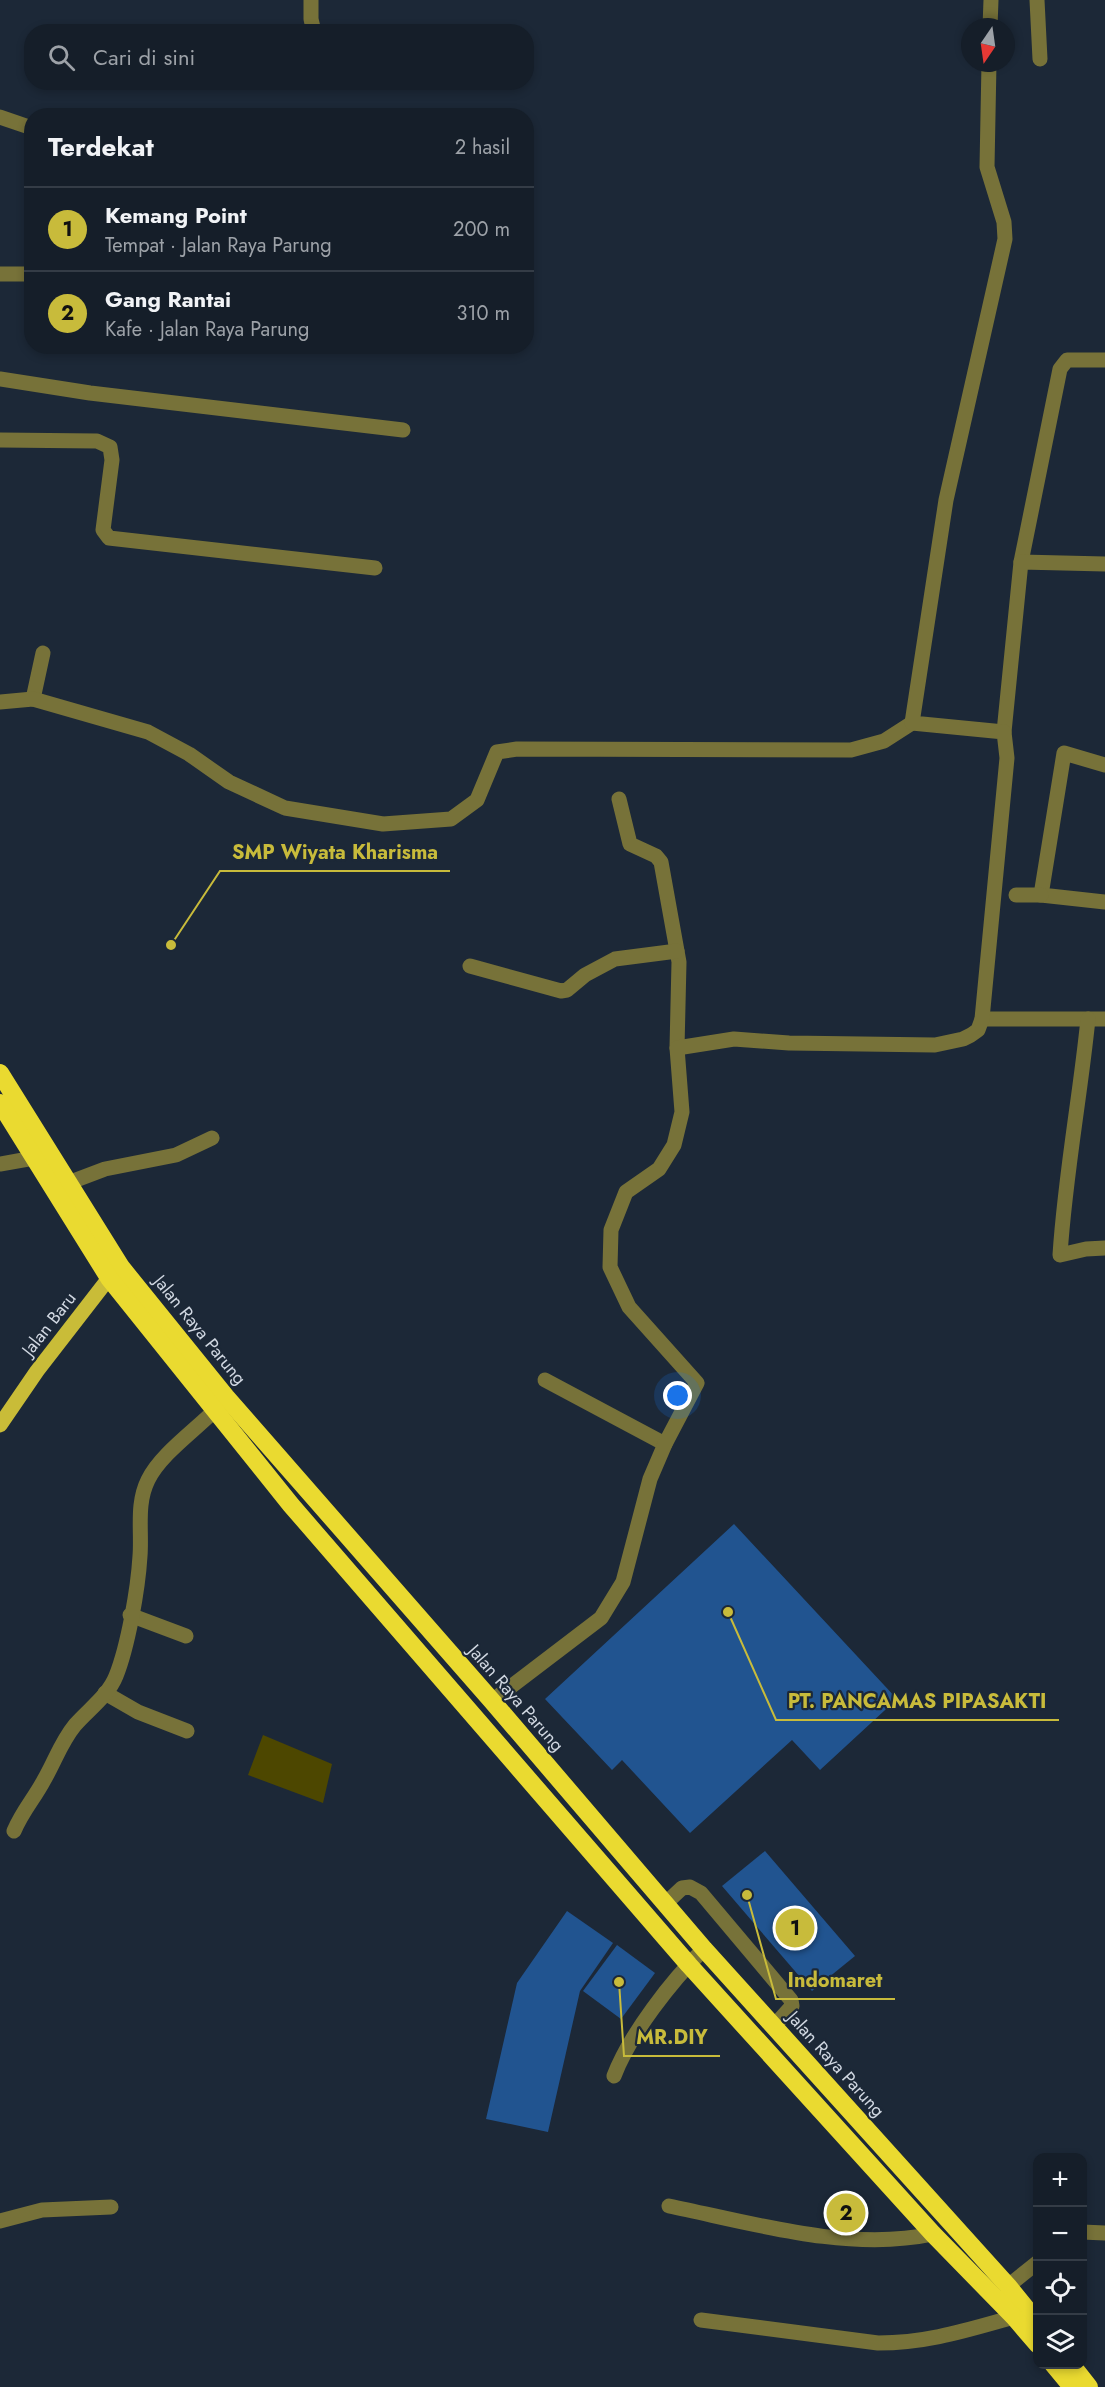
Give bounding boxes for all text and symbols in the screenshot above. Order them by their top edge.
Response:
north arrow [961,18,1015,72]
search box [24,24,534,90]
icon: search [45,41,78,74]
text: Cari di sini [93,41,195,73]
text: Terdekat [48,128,154,166]
text: 2 hasil [455,133,510,162]
text: Kemang Point [105,199,247,231]
text: 1 [62,215,73,244]
text: 200 m [453,215,510,244]
text: Tempat · Jalan Raya Parung [105,231,332,260]
text: Gang Rantai [105,283,231,315]
text: 2 [61,299,74,328]
text: 310 m [456,299,510,328]
text: Kafe · Jalan Raya Parung [105,315,309,344]
callout: SMP Wiyata Kharisma [220,833,450,871]
text: SMP Wiyata Kharisma [232,838,438,867]
street label: Jalan Raya Parung [146,1268,252,1390]
street label: Jalan Baru [14,1286,82,1363]
your location [663,1381,692,1410]
street label: Jalan Raya Parung [461,1637,570,1757]
callout: PT. PANCAMAS PIPASAKTI [776,1682,1059,1720]
text: PT. PANCAMAS PIPASAKTI [788,1687,1046,1716]
pin: 1 [776,1906,814,1950]
callout: Indomaret [776,1961,895,1999]
text: Indomaret [788,1966,883,1995]
street label: Jalan Raya Parung [780,2004,891,2123]
callout: MR.DIY [624,2018,720,2056]
text: MR.DIY [636,2023,709,2052]
map controls [1033,2153,1087,2369]
button: + [1033,2153,1087,2207]
pin: 2 [826,2190,866,2236]
button: − [1033,2207,1087,2261]
button: locate [1033,2261,1087,2315]
button: layers [1033,2315,1087,2369]

